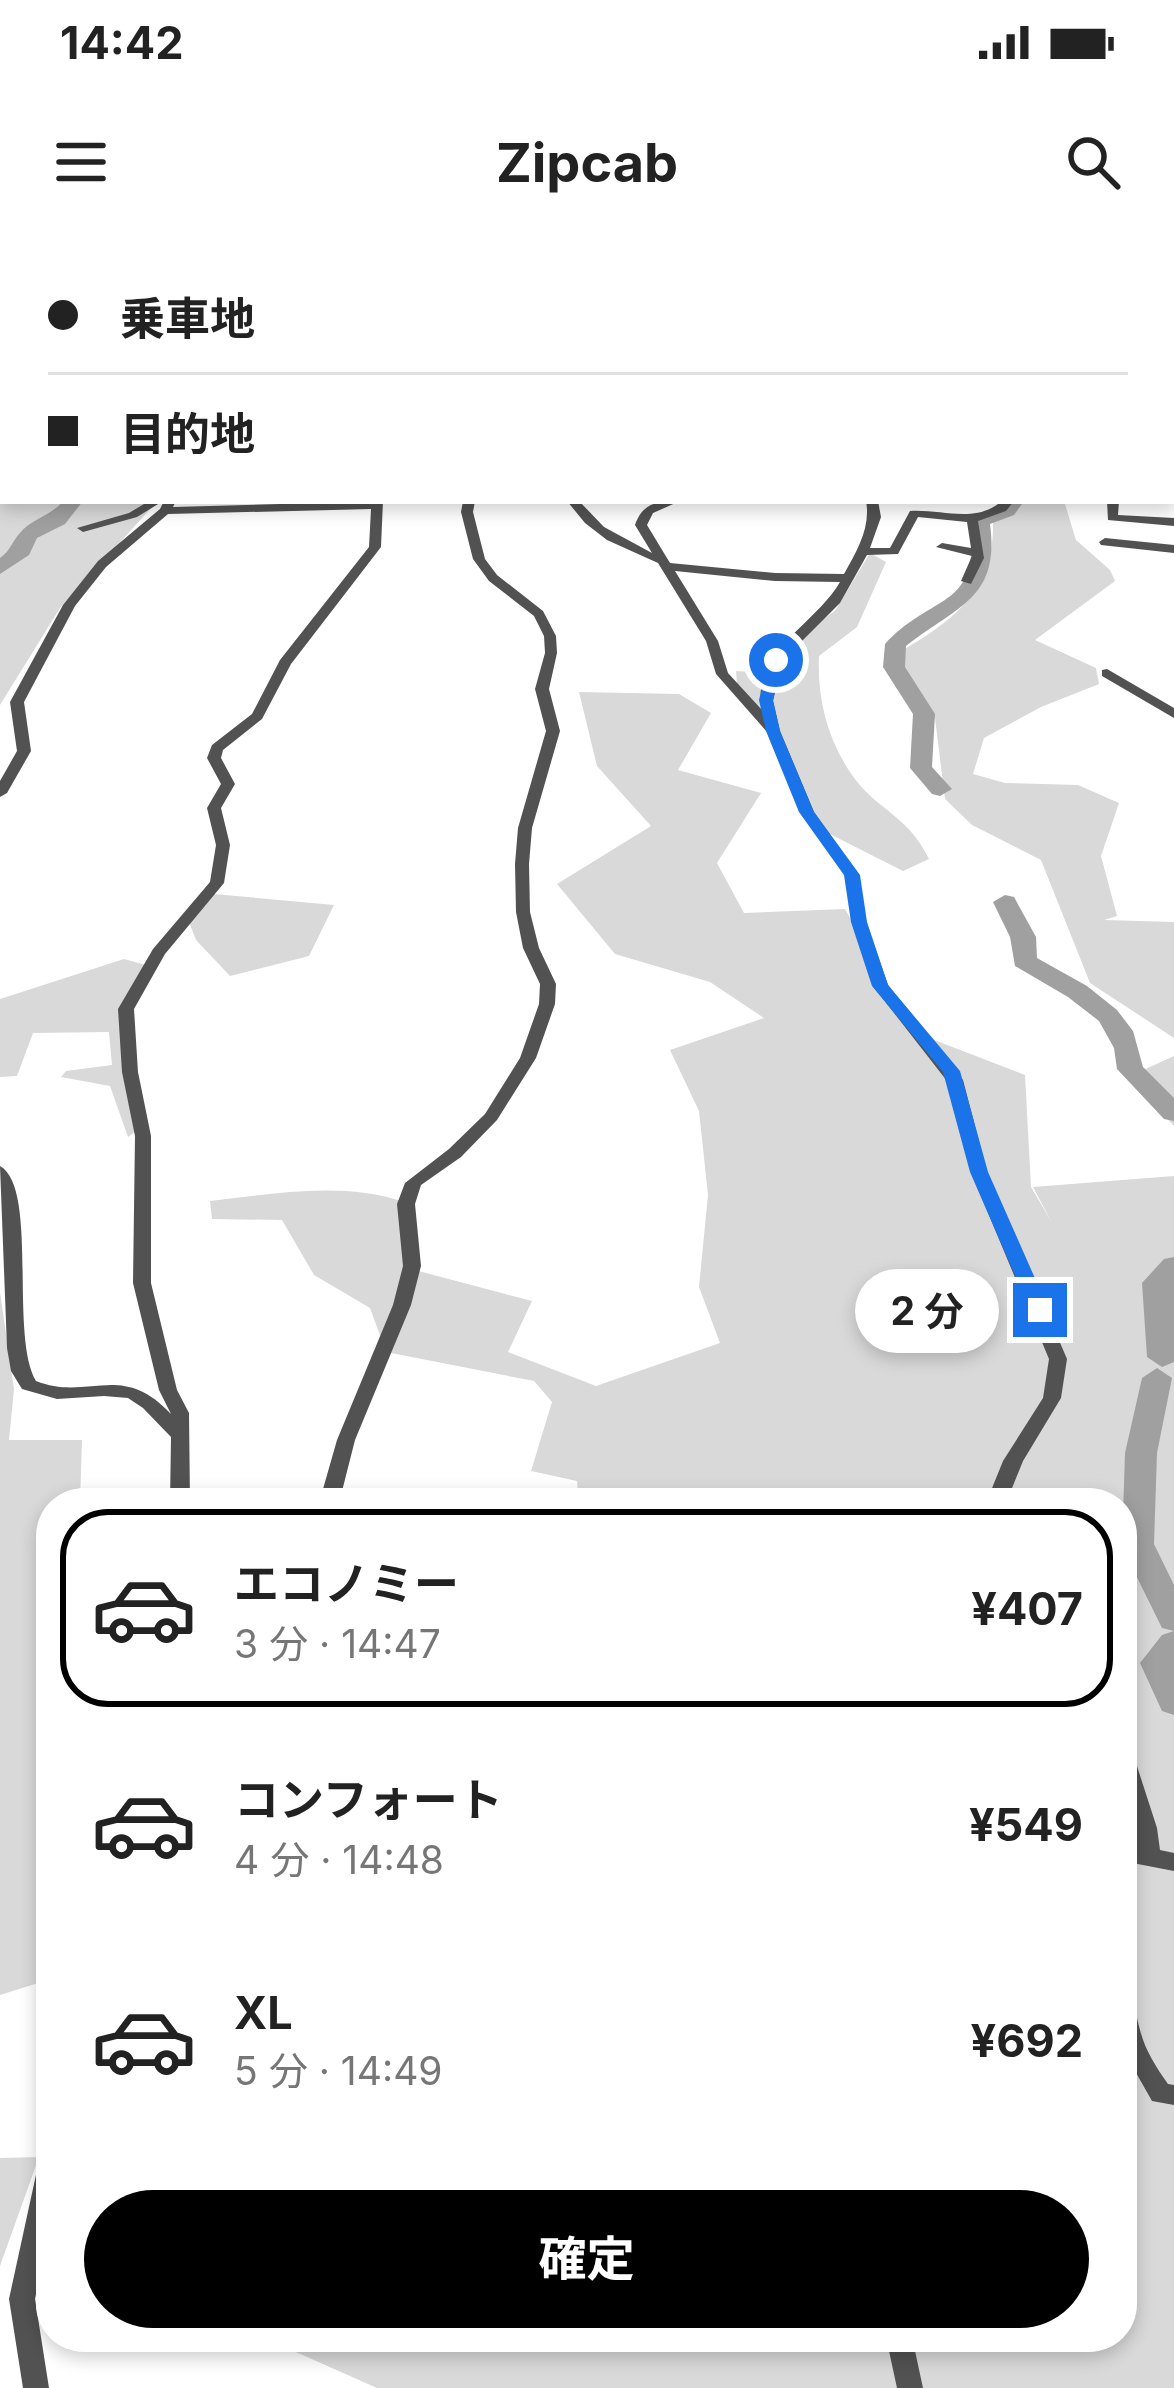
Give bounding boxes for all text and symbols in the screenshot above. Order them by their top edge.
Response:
text: 14:42 [60,15,184,70]
icon: menu [48,129,114,195]
icon: search [1060,129,1126,195]
text: Zipcab [496,130,678,195]
text: 乗車地 [120,291,255,346]
text: 目的地 [120,406,255,461]
route start [749,633,803,687]
callout: 2 分 [854,1268,998,1352]
route end [1013,1283,1067,1337]
text: 2 分 [891,1287,963,1334]
icon: car [90,1554,198,1662]
text: エコノミー [234,1556,459,1611]
text: ¥407 [971,1581,1083,1636]
text: 3 分 · 14:47 [234,1620,441,1667]
icon: car [90,1770,198,1878]
text: コンフォート [234,1772,503,1827]
text: ¥549 [969,1797,1083,1852]
text: 4 分 · 14:48 [234,1836,444,1883]
text: XL [234,1985,293,2040]
icon: car [90,1986,198,2094]
text: ¥692 [971,2013,1083,2068]
text: 5 分 · 14:49 [234,2047,443,2094]
button: 確定 [84,2190,1089,2328]

